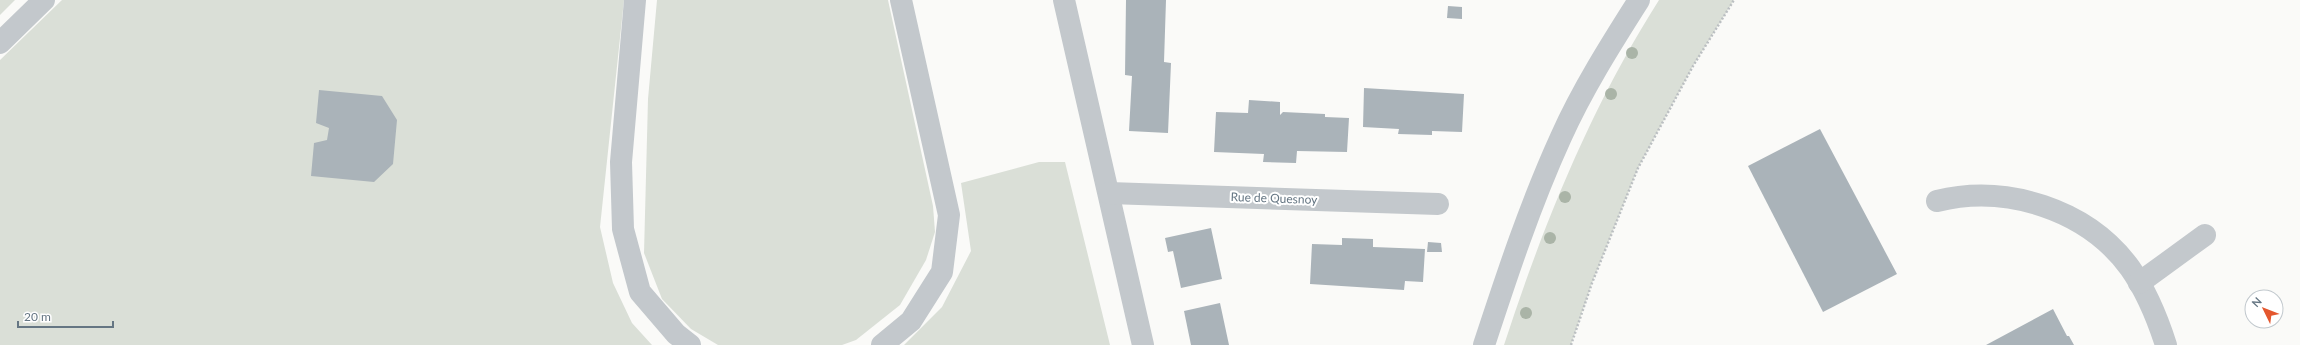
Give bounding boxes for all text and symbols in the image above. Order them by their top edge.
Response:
street label: Rue de Quesnoy [1230,189,1318,207]
north arrow [2244,289,2284,329]
text: N [2249,294,2264,309]
scale bar [18,303,113,329]
text: 20 m [24,309,51,324]

